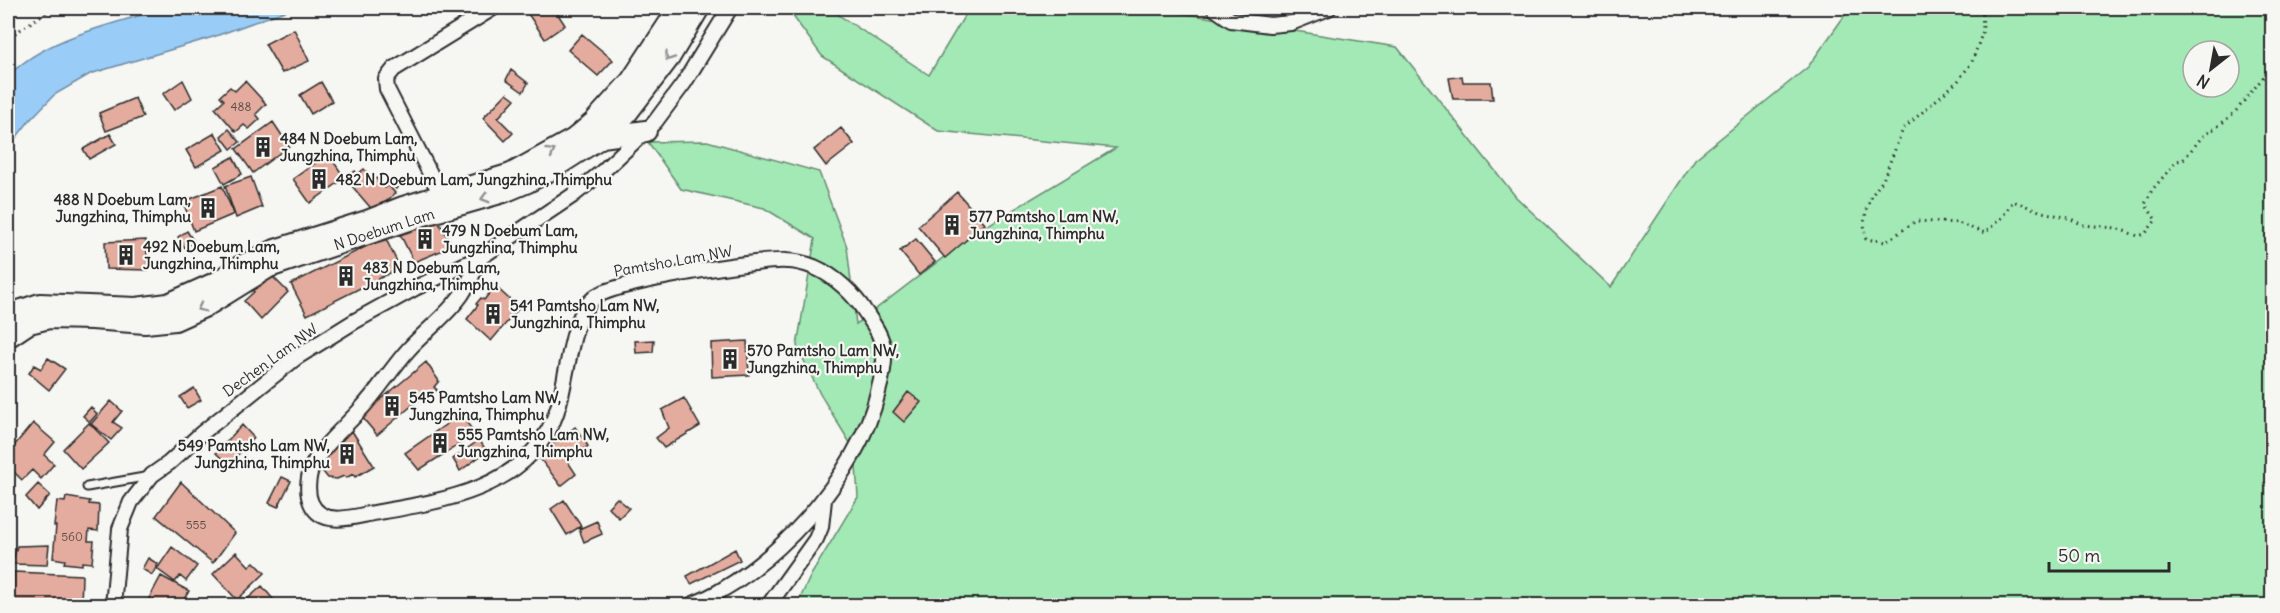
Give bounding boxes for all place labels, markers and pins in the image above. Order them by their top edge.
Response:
place label: 484 N Doebum Lam, Jungzhina, Thimphu [280,129,417,166]
building icon: 484 N Doebum Lam, Jungzhina, Thimphu [251,135,275,159]
building icon: 482 N Doebum Lam, Jungzhina, Thimphu [307,167,331,191]
place label: 482 N Doebum Lam, Jungzhina, Thimphu [336,170,612,190]
place label: 488 N Doebum Lam, Jungzhina, Thimphu [54,190,191,227]
building icon: 488 N Doebum Lam, Jungzhina, Thimphu [196,196,220,220]
place label: 577 Pamtsho Lam NW, Jungzhina, Thimphu [969,207,1119,244]
building icon: 577 Pamtsho Lam NW, Jungzhina, Thimphu [940,213,964,237]
place label: 479 N Doebum Lam, Jungzhina, Thimphu [442,221,578,258]
building icon: 479 N Doebum Lam, Jungzhina, Thimphu [413,227,437,251]
place label: 492 N Doebum Lam, Jungzhina, Thimphu [143,237,280,274]
building icon: 492 N Doebum Lam, Jungzhina, Thimphu [114,243,138,267]
place label: 483 N Doebum Lam, Jungzhina, Thimphu [363,258,500,295]
building icon: 483 N Doebum Lam, Jungzhina, Thimphu [334,264,358,288]
place label: 541 Pamtsho Lam NW, Jungzhina, Thimphu [510,296,659,333]
building icon: 541 Pamtsho Lam NW, Jungzhina, Thimphu [481,302,505,326]
place label: 570 Pamtsho Lam NW, Jungzhina, Thimphu [747,341,899,378]
building icon: 570 Pamtsho Lam NW, Jungzhina, Thimphu [718,347,742,371]
place label: 545 Pamtsho Lam NW, Jungzhina, Thimphu [409,388,561,425]
building icon: 545 Pamtsho Lam NW, Jungzhina, Thimphu [380,394,404,418]
place label: 555 Pamtsho Lam NW, Jungzhina, Thimphu [457,425,609,462]
building icon: 555 Pamtsho Lam NW, Jungzhina, Thimphu [428,431,452,455]
place label: 549 Pamtsho Lam NW, Jungzhina, Thimphu [178,436,330,473]
building icon: 549 Pamtsho Lam NW, Jungzhina, Thimphu [335,442,359,466]

